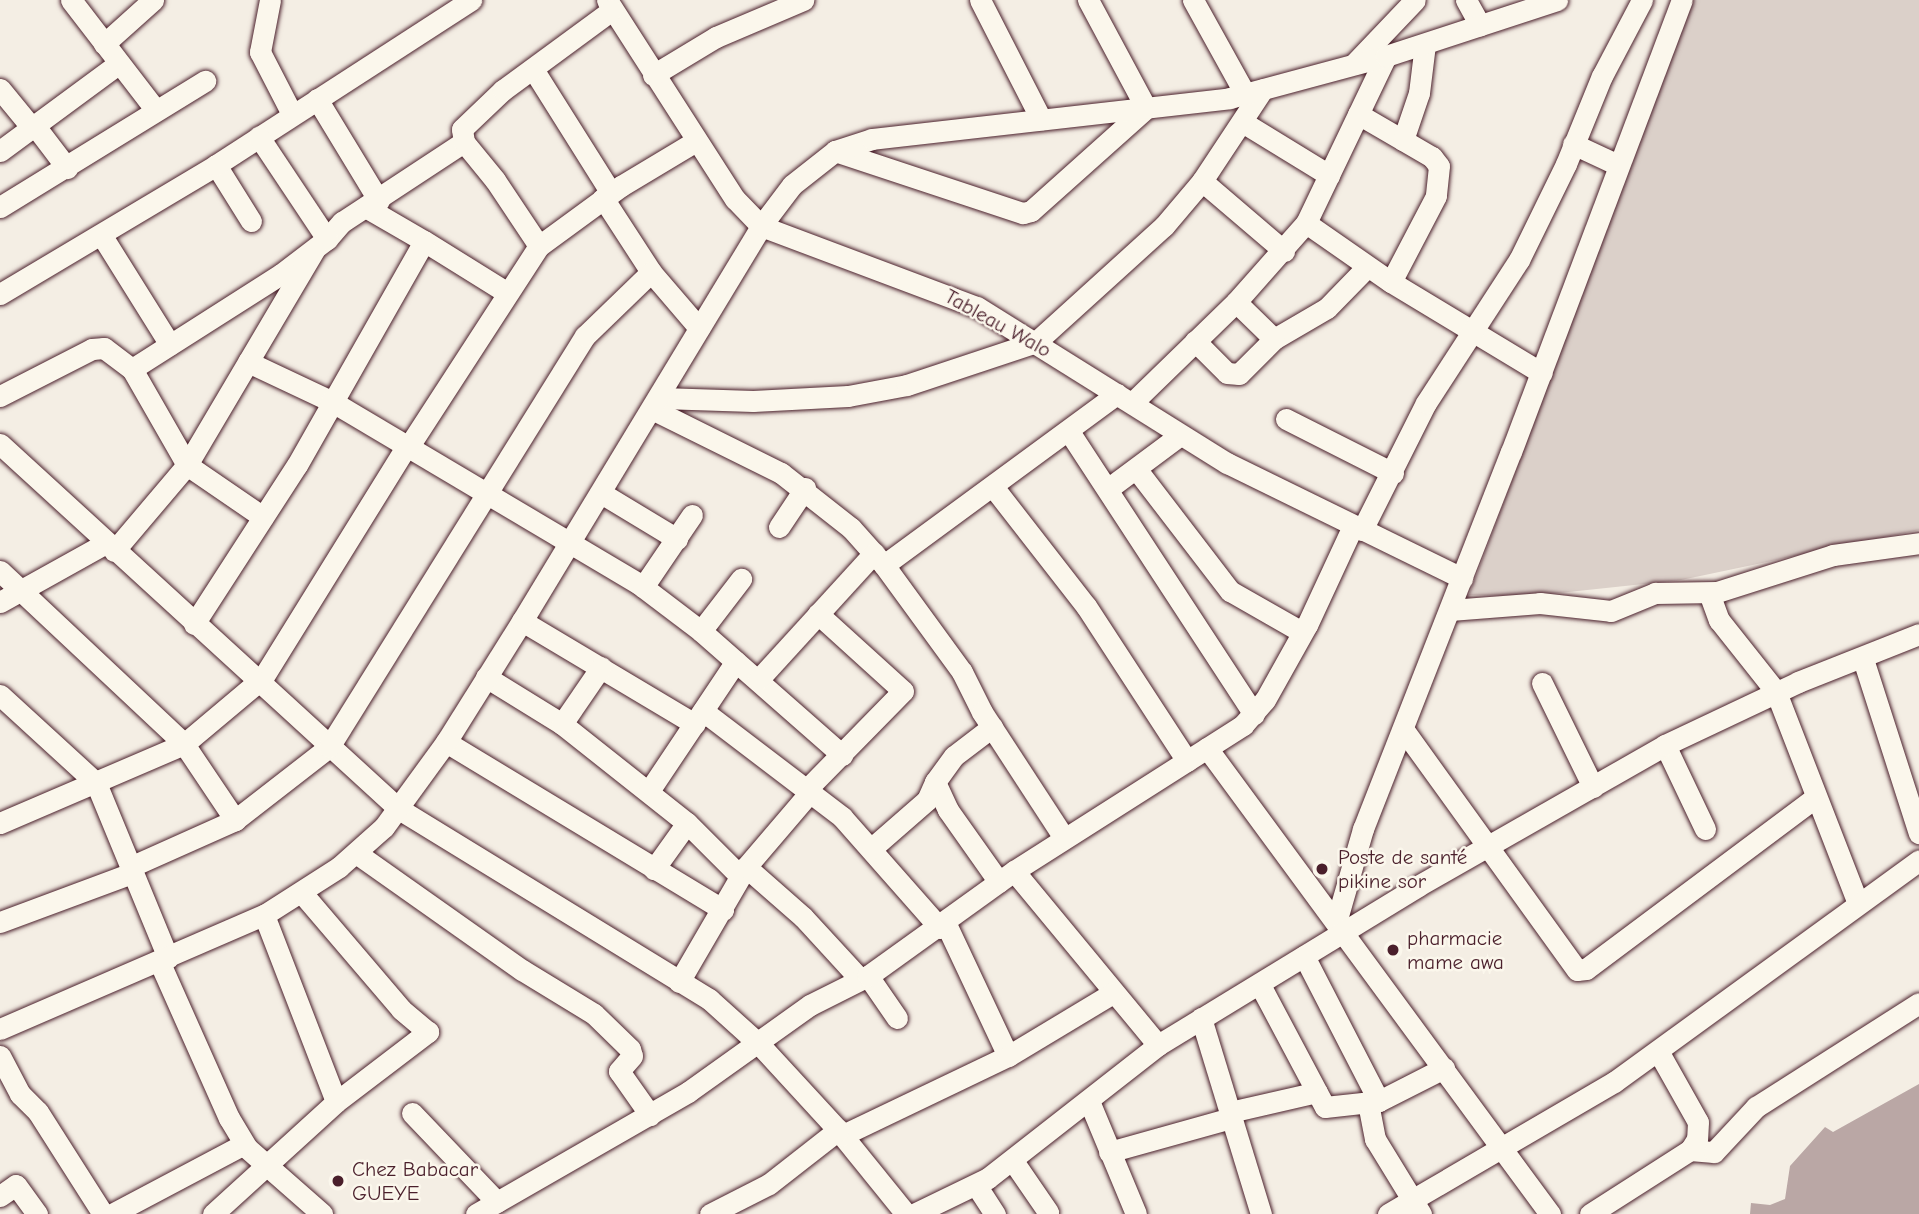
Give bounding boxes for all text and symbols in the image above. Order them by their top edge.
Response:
street label: Tableau Walo [940,283,1056,363]
place label: Poste de santé pikine sor [1338,844,1467,894]
marker: Poste de santé pikine sor [1312,859,1332,879]
place label: pharmacie mame awa [1407,925,1504,975]
marker: pharmacie mame awa [1385,942,1401,958]
place label: Chez Babacar GUEYE [352,1156,478,1206]
marker: Chez Babacar GUEYE [330,1173,346,1189]

